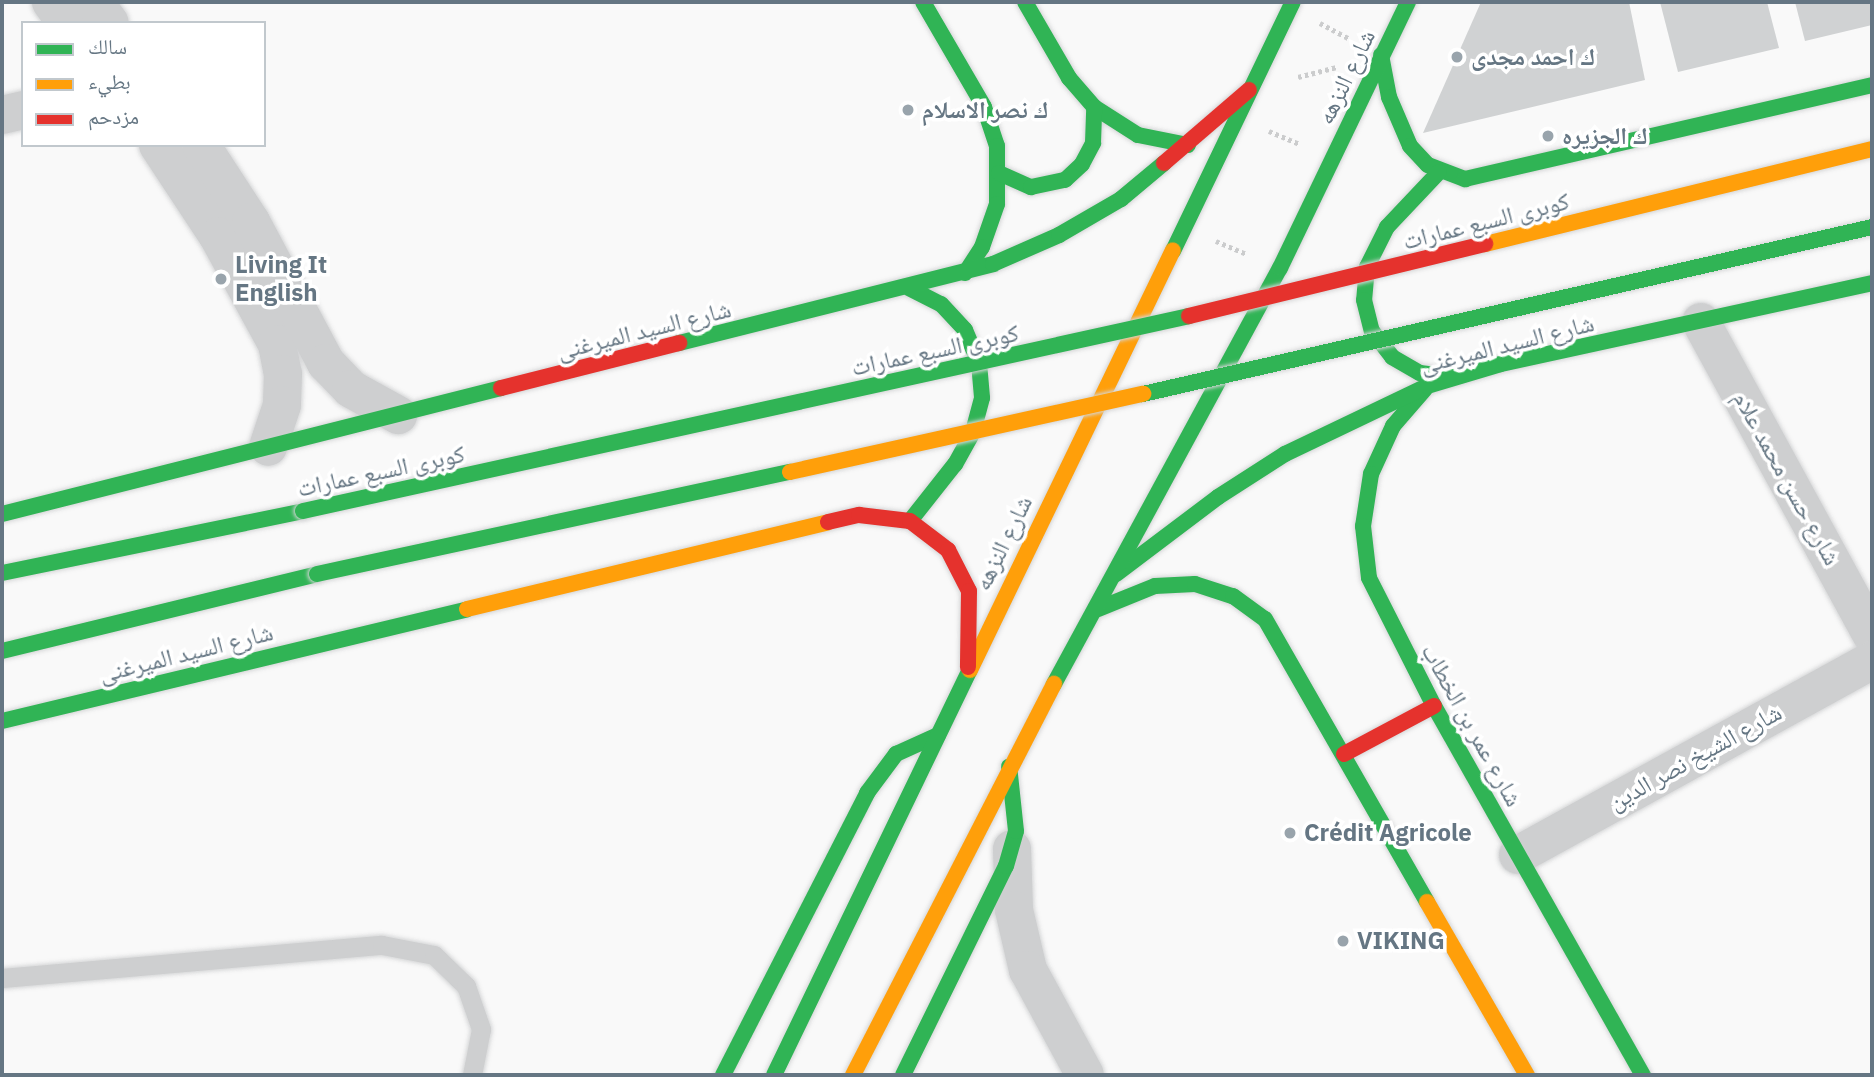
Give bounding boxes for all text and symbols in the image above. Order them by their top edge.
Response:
legend [21,21,266,147]
street label: شارع النزهه [1311,25,1381,129]
text: سالك [88,32,127,60]
place label: ك احمد مجدى [1471,43,1595,71]
marker: ك احمد مجدى [1449,49,1465,65]
text: بطيء [88,67,131,95]
place label: ك نصر الاسلام [922,96,1048,124]
text: مزدحم [88,102,139,130]
marker: ك نصر الاسلام [900,102,916,118]
place label: ك الجزيره [1562,122,1648,150]
marker: ك الجزيره [1540,128,1556,144]
street label: كوبرى السبع عمارات [1400,186,1572,256]
place label: Living It English [235,251,327,307]
marker: Living It English [213,271,229,287]
street label: شارع السيد الميرغنى [554,294,734,366]
street label: شارع السيد الميرغنى [1417,308,1597,380]
street label: كوبرى السبع عمارات [849,318,1021,382]
street label: شارع حسن محمد علام [1727,386,1847,570]
street label: كوبرى السبع عمارات [295,439,467,503]
street label: شارع النزهه [968,491,1038,595]
street label: شارع السيد الميرغنى [96,617,276,689]
street label: شارع عمر بن الخطاب [1415,639,1529,811]
street label: شارع الشيخ نصر الدين [1603,698,1787,816]
place label: Crédit Agricole [1304,819,1472,847]
marker: Crédit Agricole [1282,825,1298,841]
place label: VIKING [1357,927,1445,955]
marker: VIKING [1335,933,1351,949]

